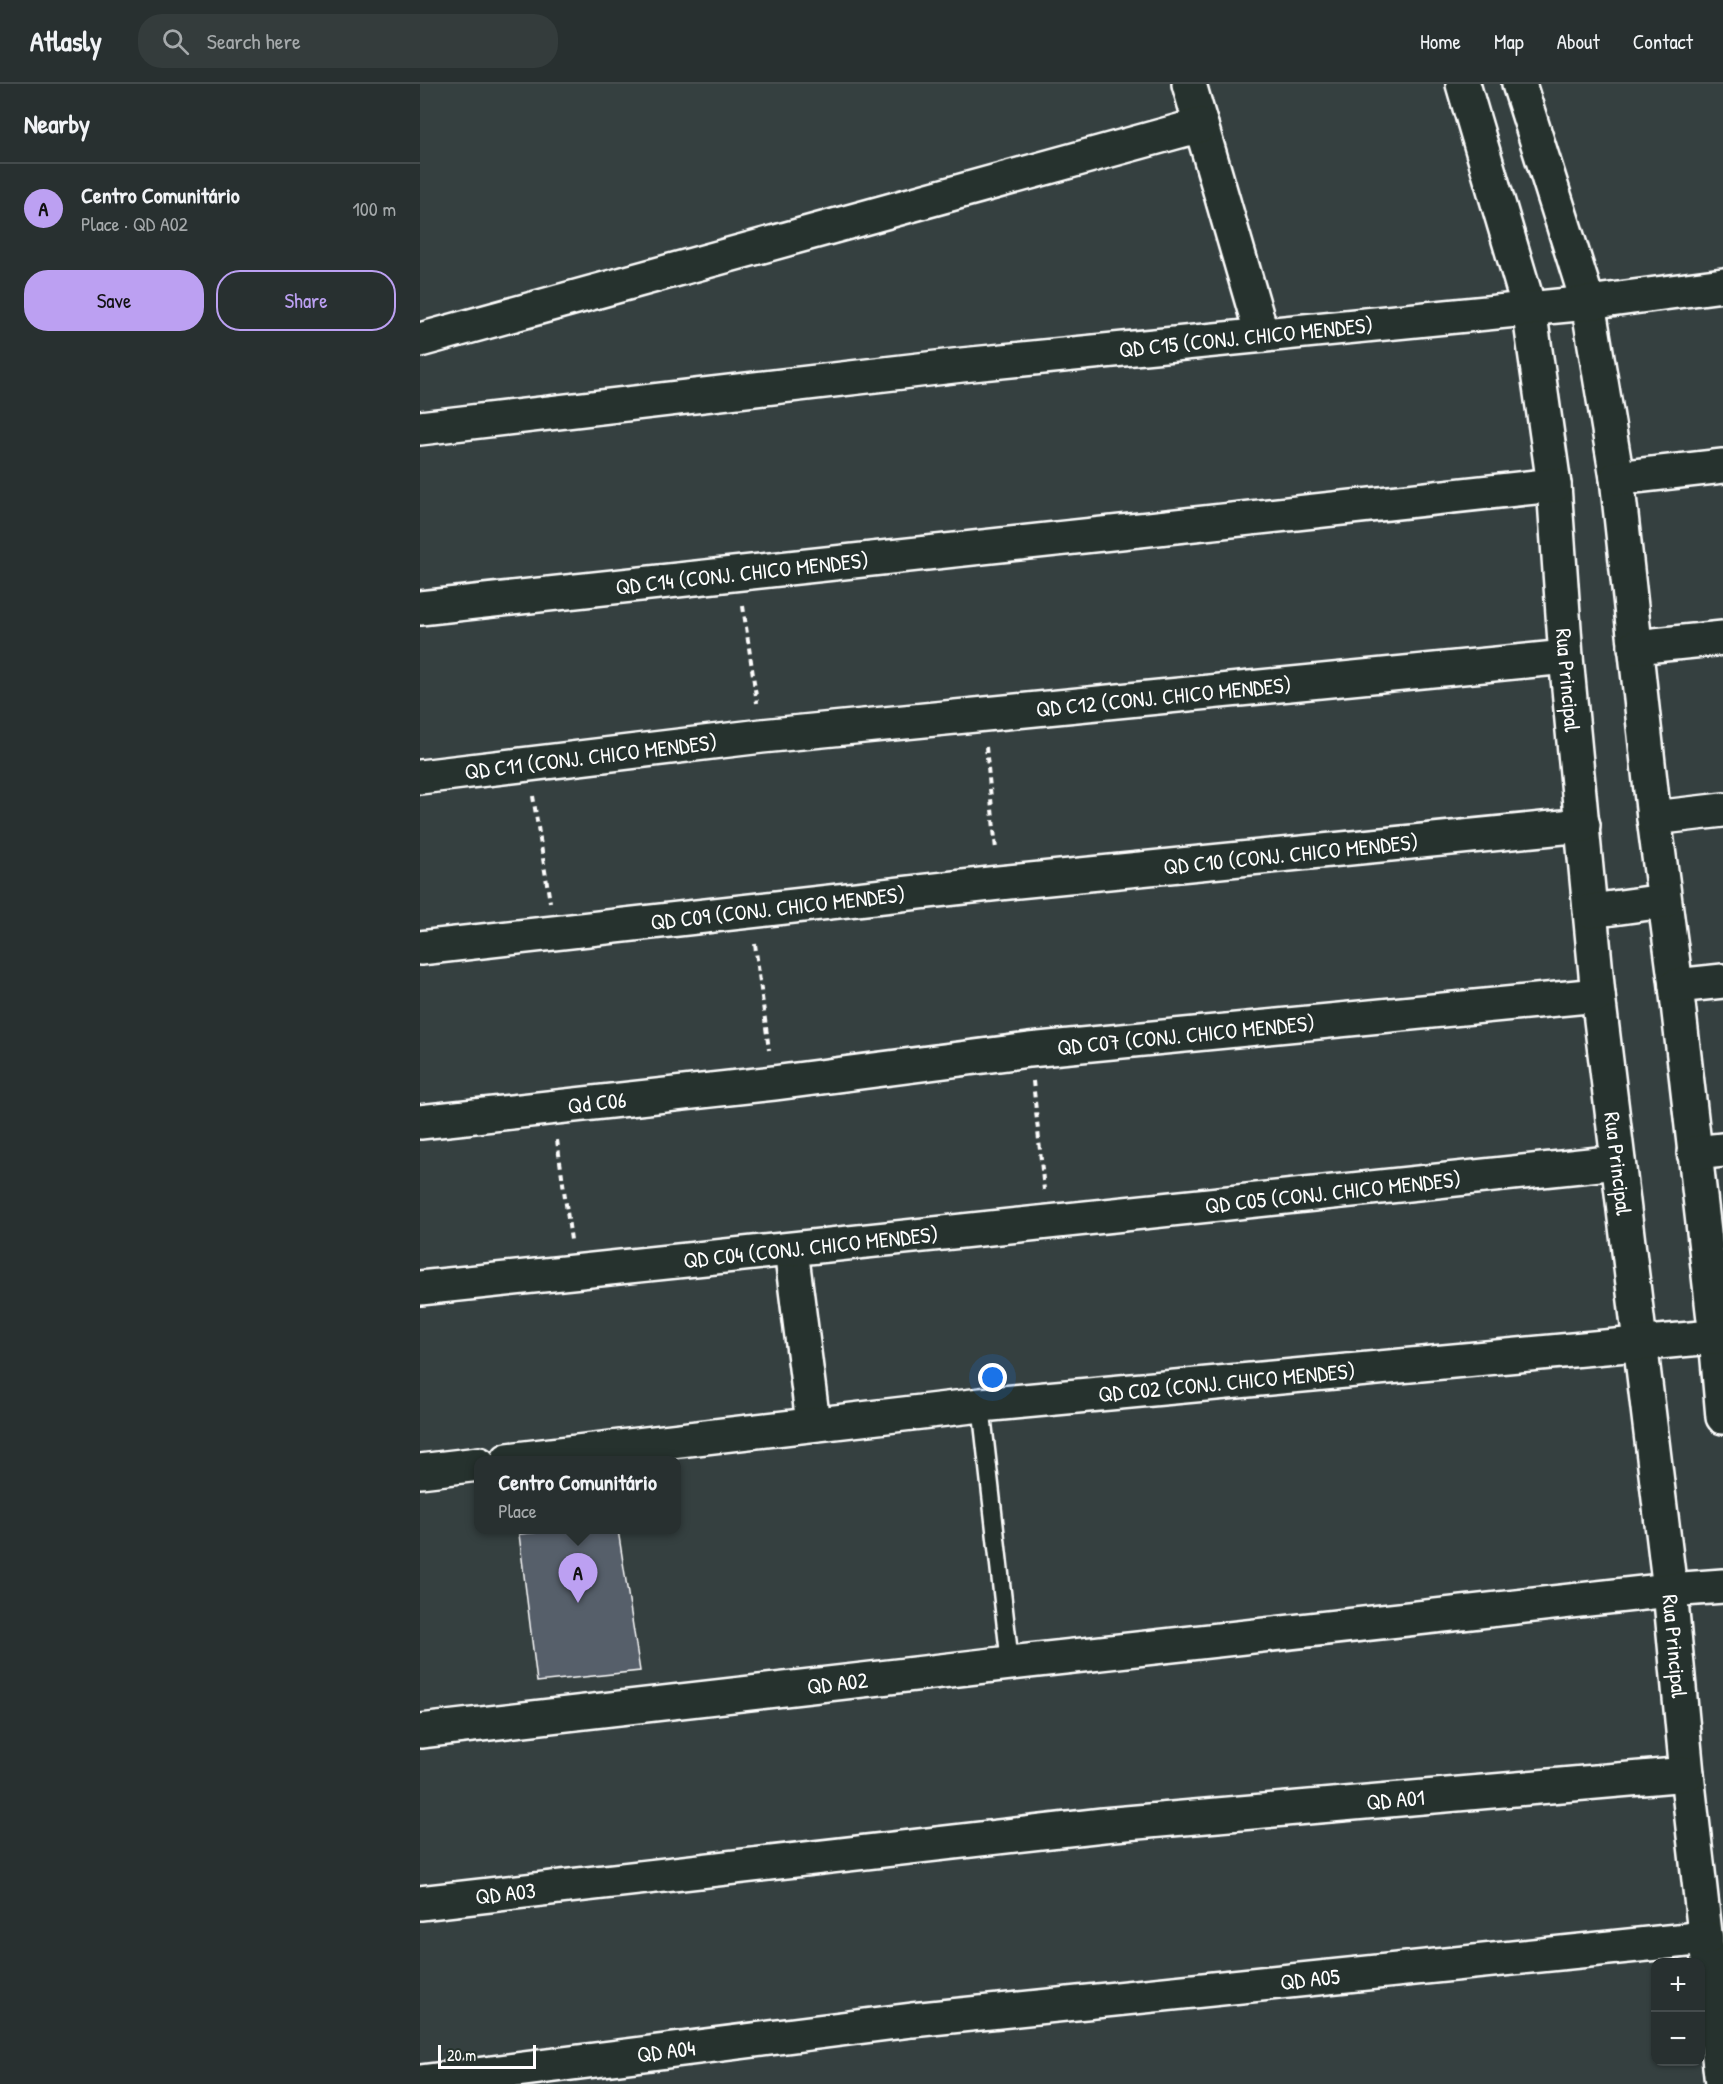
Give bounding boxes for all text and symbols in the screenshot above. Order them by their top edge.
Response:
search box [138,14,558,68]
text: Atlasly [30,22,102,60]
icon: search [159,25,192,58]
text: Search here [207,26,301,56]
text: Home [1420,27,1461,56]
text: Map [1494,27,1524,56]
text: About [1557,27,1600,56]
text: Contact [1633,27,1693,56]
text: Nearby [24,106,90,141]
text: Centro Comunitário [81,180,240,210]
text: A [39,195,48,222]
text: 100 m [353,195,396,222]
text: Place · QD A02 [81,210,188,237]
button: Save [24,270,204,331]
button: Share [216,270,396,331]
street label: QD C15 (CONJ. CHICO MENDES) [1117,309,1375,364]
street label: QD C14 (CONJ. CHICO MENDES) [614,544,870,602]
street label: Rua Principal [1549,627,1588,733]
street label: QD C12 (CONJ. CHICO MENDES) [1035,669,1293,724]
street label: QD C11 (CONJ. CHICO MENDES) [463,727,719,787]
street label: QD C10 (CONJ. CHICO MENDES) [1162,826,1420,882]
street label: QD C09 (CONJ. CHICO MENDES) [649,879,907,937]
street label: QD C07 (CONJ. CHICO MENDES) [1056,1007,1316,1062]
street label: Qd C06 [566,1084,628,1121]
street label: Rua Principal [1597,1110,1640,1217]
street label: QD C05 (CONJ. CHICO MENDES) [1203,1164,1462,1220]
street label: QD C04 (CONJ. CHICO MENDES) [682,1219,940,1275]
street label: QD C02 (CONJ. CHICO MENDES) [1097,1355,1357,1409]
your location [978,1363,1007,1392]
popup [474,1456,681,1534]
text: Centro Comunitário [498,1467,657,1497]
text: Place [498,1497,537,1524]
pin: A [558,1554,598,1603]
street label: Rua Principal [1655,1593,1695,1699]
street label: QD A02 [805,1664,870,1701]
street label: QD A01 [1365,1782,1426,1817]
street label: QD A03 [474,1875,537,1912]
map controls [1651,1958,1705,2066]
button: + [1651,1958,1705,2012]
street label: QD A05 [1279,1961,1341,1997]
button: − [1651,2012,1705,2066]
street label: QD A04 [635,2032,697,2070]
scale bar [438,2042,536,2070]
text: 20 m [447,2044,476,2066]

